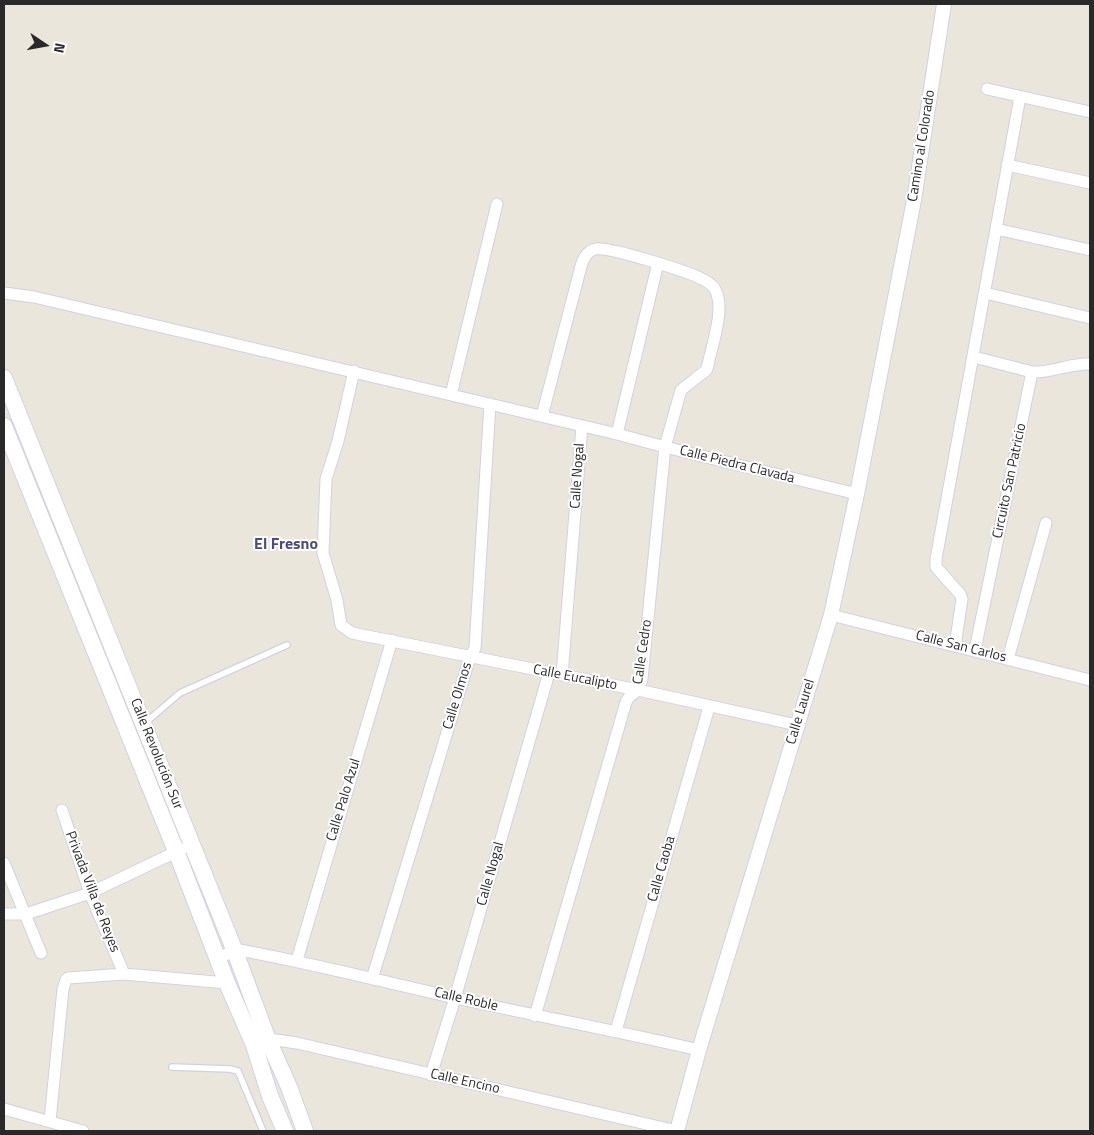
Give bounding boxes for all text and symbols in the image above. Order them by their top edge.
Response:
north arrow [20,20,70,70]
text: N [49,41,71,55]
street label: Camino al Colorado [905,89,939,203]
street label: Circuito San Patricio [990,422,1030,540]
street label: Calle Nogal [567,443,589,509]
street label: Calle Piedra Clavada [678,443,796,487]
district label: El Fresno [254,535,318,555]
street label: Calle Cedro [630,619,656,685]
street label: Calle San Carlos [914,628,1008,666]
street label: Calle Olmos [440,660,476,732]
street label: Calle Eucalipto [531,662,619,694]
street label: Calle Laurel [783,677,819,747]
street label: Calle Revolución Sur [126,696,186,812]
street label: Calle Palo Azul [323,757,365,843]
street label: Privada Villa de Reyes [61,829,123,955]
street label: Calle Caoba [645,834,679,904]
street label: Calle Nogal [474,840,508,908]
street label: Calle Roble [433,985,499,1015]
street label: Calle Encino [429,1066,501,1098]

